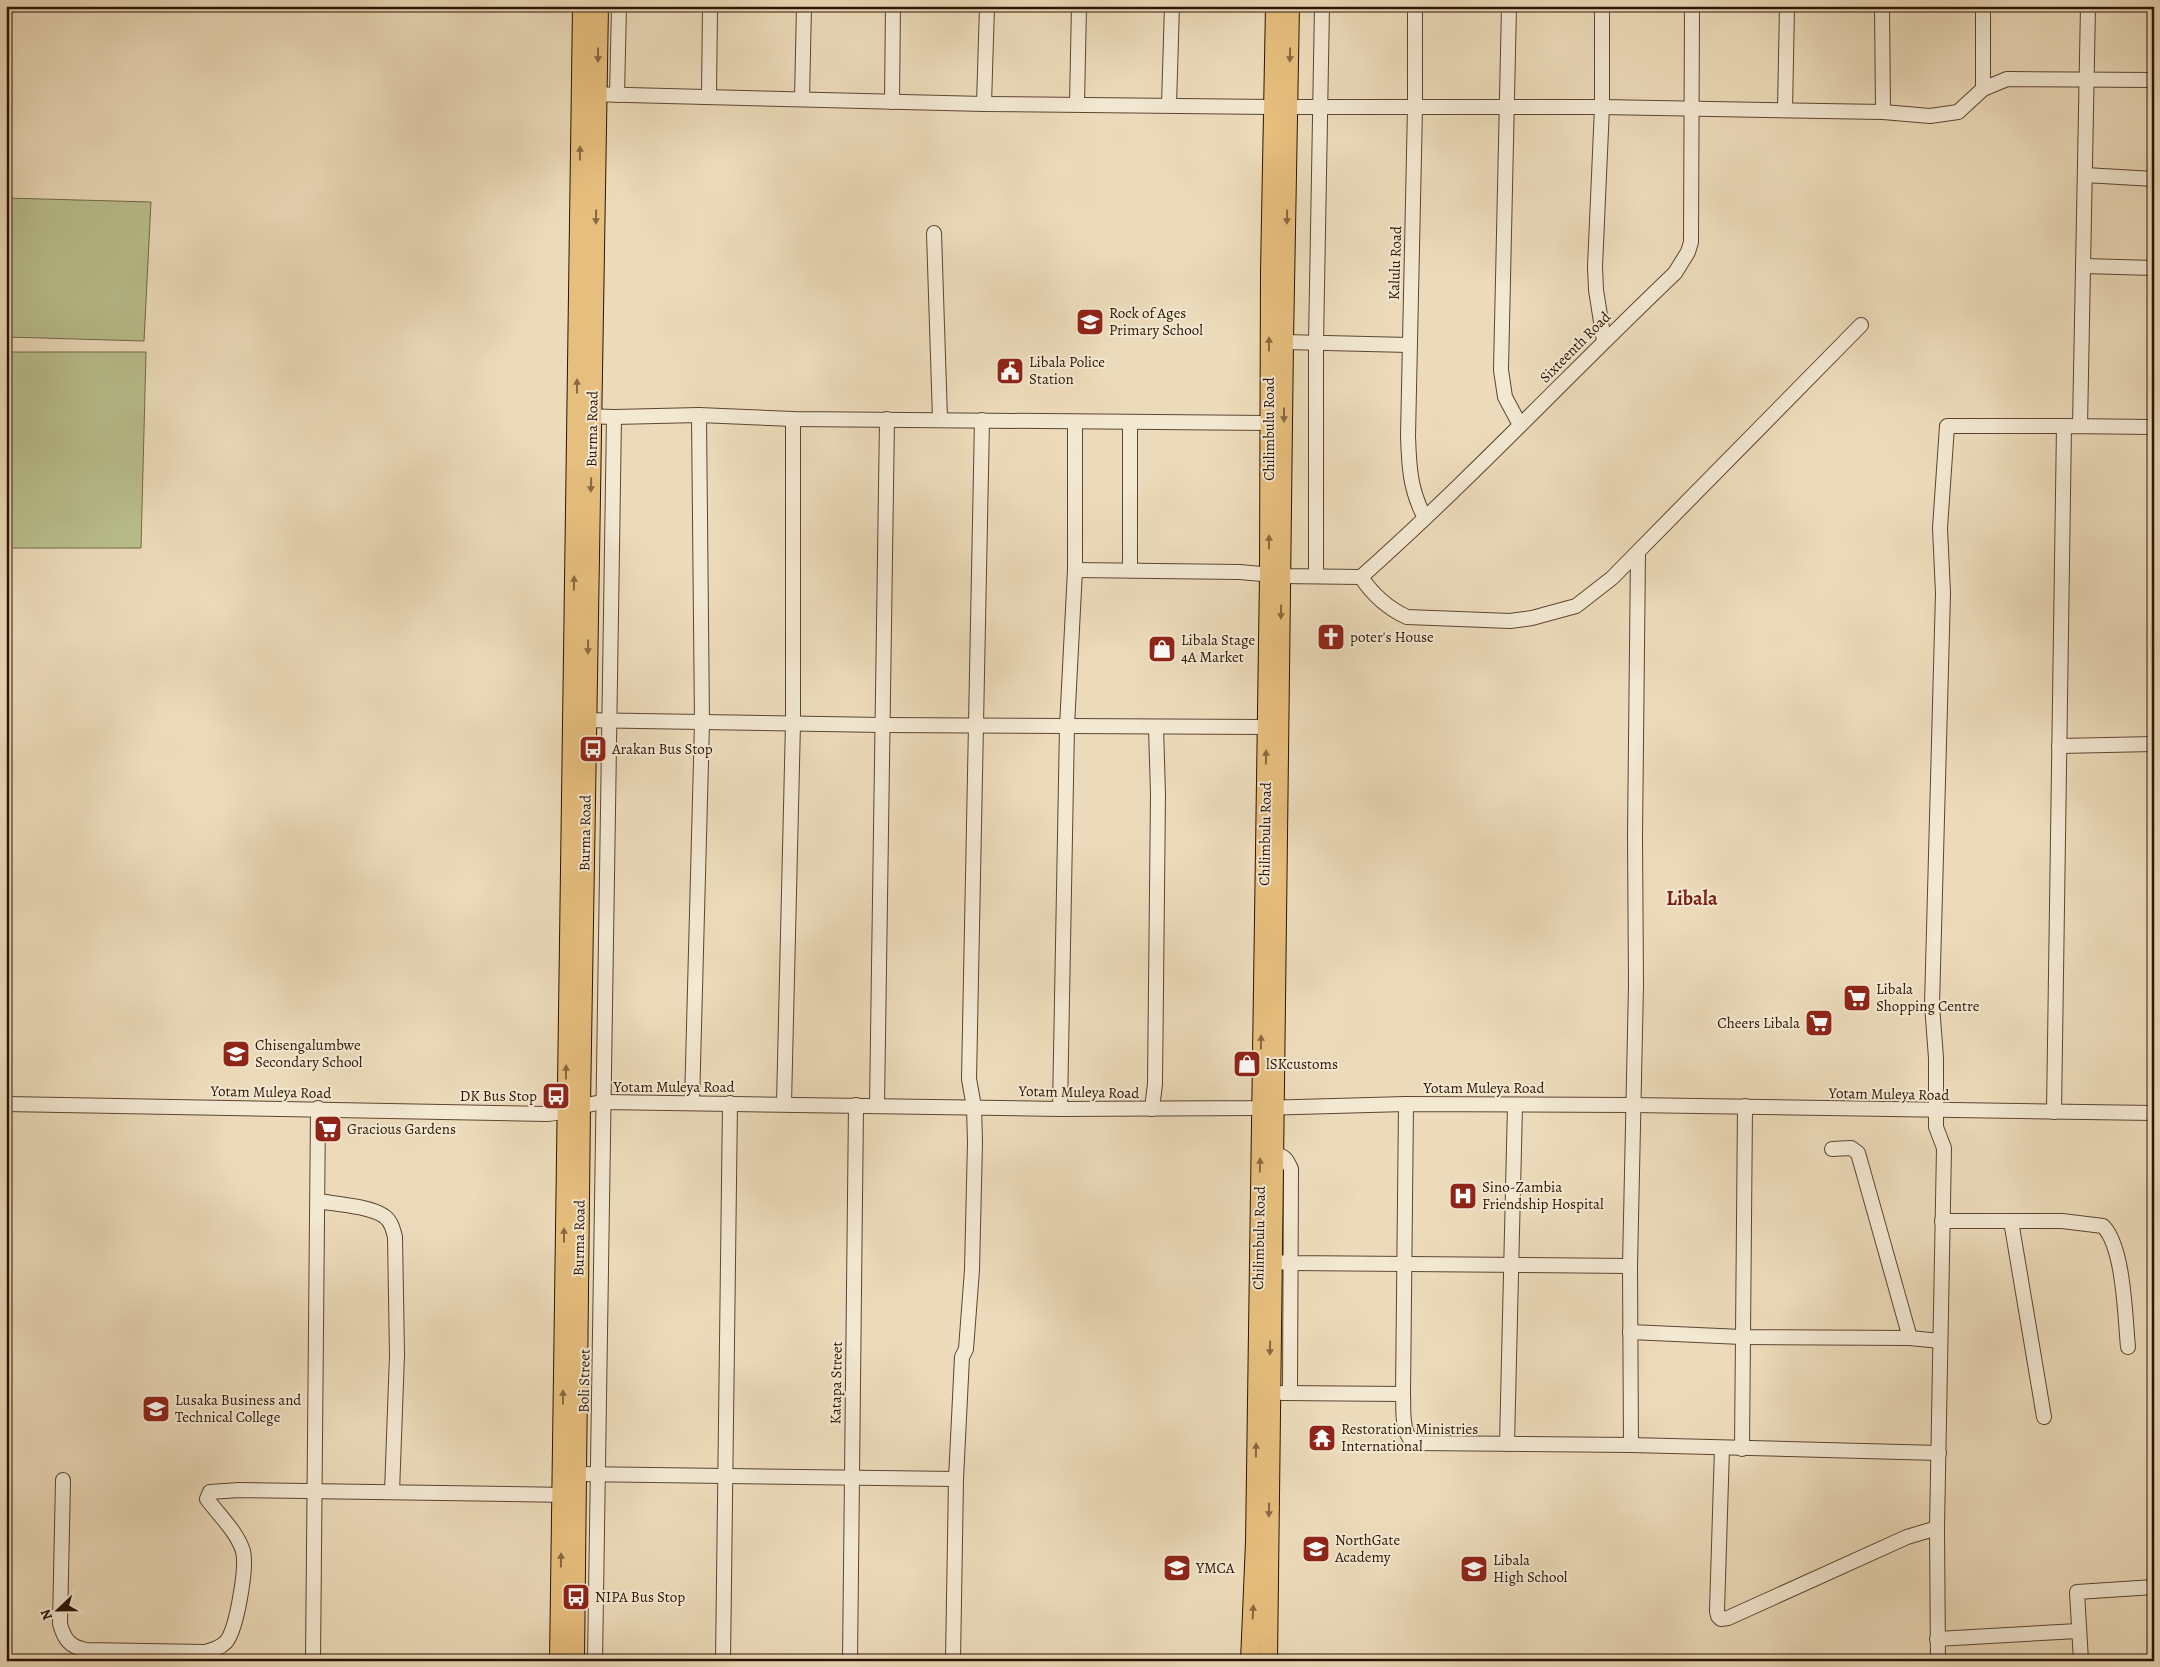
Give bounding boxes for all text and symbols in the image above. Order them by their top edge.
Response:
one-way arrow [594,47,602,63]
one-way arrow [1286,47,1294,63]
one-way arrow [576,145,584,161]
one-way arrow [592,210,600,226]
one-way arrow [1283,210,1291,226]
street label: Kalulu Road [1384,225,1406,300]
place label: Rock of Ages Primary School [1109,303,1203,340]
street label: Sixteenth Road [1535,306,1616,387]
school or university icon: Rock of Ages Primary School [1075,307,1105,337]
one-way arrow [1265,336,1273,352]
place label: Libala Police Station [1029,352,1105,389]
public building icon: Libala Police Station [995,356,1025,386]
street label: Chilimbulu Road [1259,376,1279,481]
one-way arrow [573,377,581,393]
street label: Burma Road [581,390,603,467]
one-way arrow [1280,407,1288,423]
one-way arrow [587,477,595,493]
one-way arrow [1265,533,1273,549]
one-way arrow [570,575,578,591]
one-way arrow [1277,605,1285,621]
church icon: poter's House [1316,622,1346,652]
place label: poter's House [1350,627,1434,647]
place label: Libala Stage 4A Market [1181,630,1255,667]
shop icon: Libala Stage 4A Market [1147,634,1177,664]
one-way arrow [584,640,592,656]
bus stop icon: Arakan Bus Stop [578,734,608,764]
place label: Arakan Bus Stop [611,739,713,759]
one-way arrow [1262,748,1270,764]
street label: Chilimbulu Road [1254,781,1276,886]
street label: Burma Road [574,794,596,871]
district label: Libala [1666,885,1718,912]
place label: Libala Shopping Centre [1876,979,1980,1016]
supermarket icon: Libala Shopping Centre [1842,983,1872,1013]
supermarket icon: Cheers Libala [1804,1008,1834,1038]
place label: Cheers Libala [1717,1013,1800,1033]
one-way arrow [1258,1033,1266,1049]
place label: Chisengalumbwe Secondary School [255,1035,363,1072]
school or university icon: Chisengalumbwe Secondary School [221,1039,251,1069]
shop icon: lSKcustoms [1232,1049,1262,1079]
place label: lSKcustoms [1266,1054,1338,1074]
one-way arrow [562,1064,570,1080]
street label: Yotam Muleya Road [613,1077,735,1097]
street label: Yotam Muleya Road [1423,1078,1545,1098]
street label: Yotam Muleya Road [209,1081,333,1103]
bus stop icon: DK Bus Stop [541,1081,571,1111]
street label: Yotam Muleya Road [1017,1081,1141,1103]
street label: Yotam Muleya Road [1827,1083,1951,1105]
place label: DK Bus Stop [460,1086,537,1106]
supermarket icon: Gracious Gardens [313,1114,343,1144]
place label: Gracious Gardens [347,1119,456,1139]
one-way arrow [1256,1156,1264,1172]
place label: Sino-Zambia Friendship Hospital [1482,1177,1604,1214]
hospital icon: Sino-Zambia Friendship Hospital [1448,1181,1478,1211]
street label: Chilimbulu Road [1248,1185,1270,1290]
street label: Burma Road [568,1199,590,1276]
one-way arrow [561,1226,569,1242]
one-way arrow [1266,1340,1274,1356]
street label: Katapa Street [825,1341,847,1425]
street label: Boli Street [573,1349,595,1413]
one-way arrow [559,1389,567,1405]
place label: Lusaka Business and Technical College [175,1390,302,1427]
school or university icon: Lusaka Business and Technical College [141,1394,171,1424]
place label: Restoration Ministries International [1341,1419,1478,1456]
temple icon: Restoration Ministries International [1307,1423,1337,1453]
one-way arrow [1252,1441,1260,1457]
one-way arrow [1265,1503,1273,1519]
place label: NorthGate Academy [1334,1530,1400,1567]
school or university icon: NorthGate Academy [1301,1534,1331,1564]
place label: Libala High School [1493,1550,1568,1587]
one-way arrow [558,1551,566,1567]
school or university icon: YMCA [1162,1553,1192,1583]
school or university icon: Libala High School [1459,1554,1489,1584]
place label: YMCA [1195,1558,1235,1578]
bus stop icon: NIPA Bus Stop [561,1582,591,1612]
north arrow [32,1584,82,1634]
place label: NIPA Bus Stop [595,1587,685,1607]
one-way arrow [1249,1604,1257,1620]
text: N [36,1606,57,1623]

